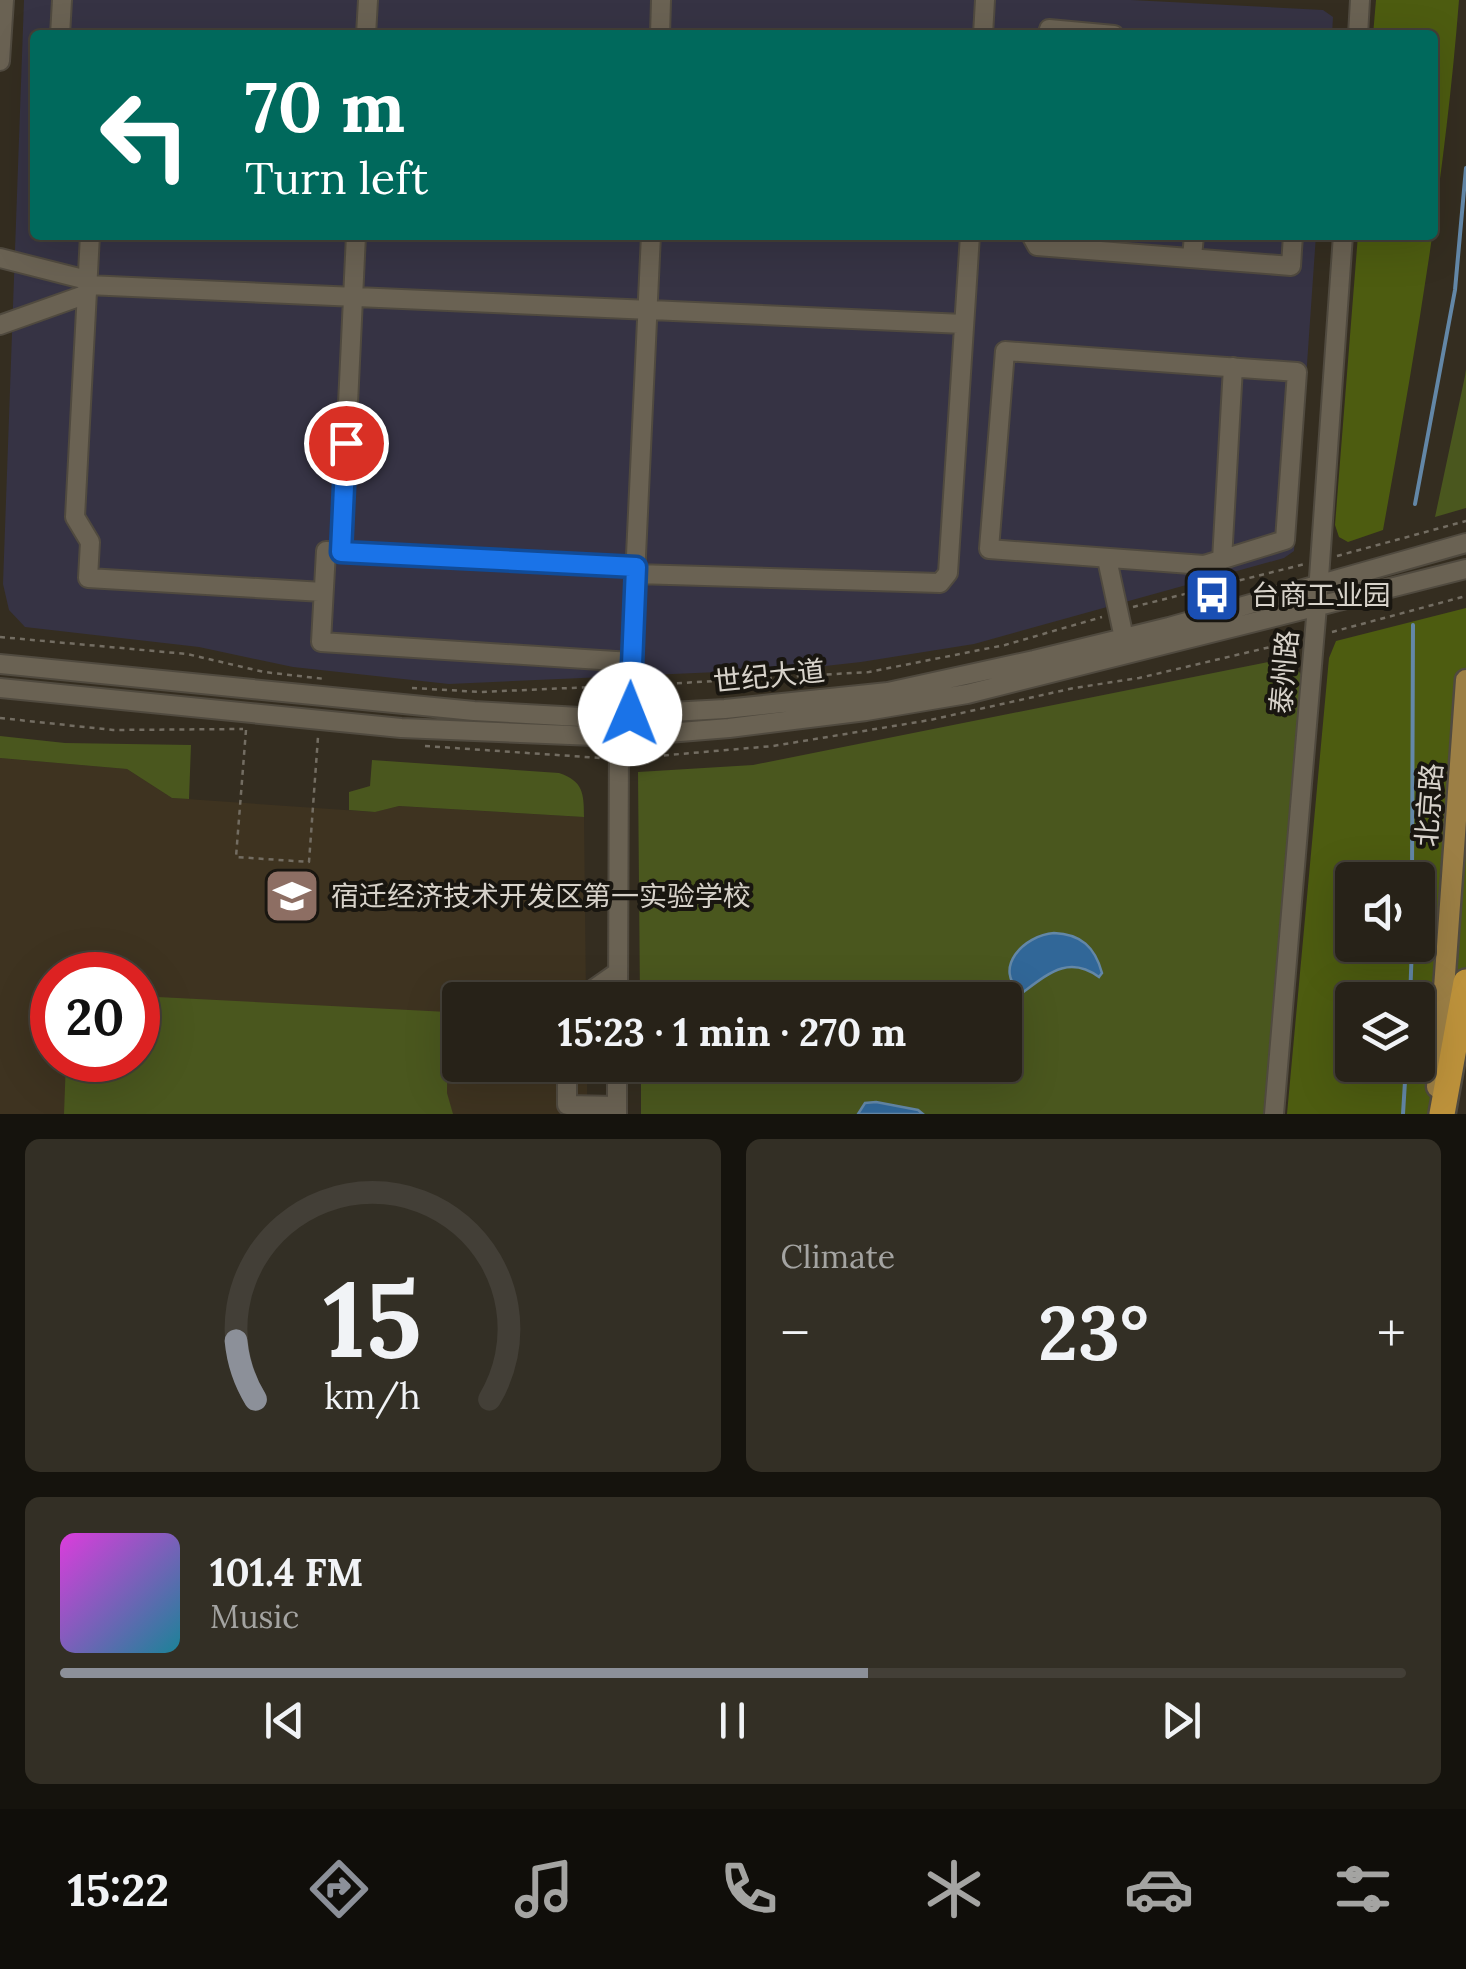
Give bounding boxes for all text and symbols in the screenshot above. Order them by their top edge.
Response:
text: 70 m [245,62,405,151]
icon: left [80,70,210,200]
text: Turn left [245,149,428,206]
pin [304,401,389,486]
icon: arrive [319,416,374,471]
bus stop icon: 台商工业园 [1182,565,1242,625]
place label: 台商工业园 [1251,577,1391,613]
street label: 泰州路 [1262,629,1306,715]
street label: 世纪大道 [711,652,827,700]
position arrow [578,662,682,766]
street label: 北京路 [1408,762,1450,848]
map controls [1335,862,1435,1082]
button: sound [1335,862,1435,962]
school or university icon: 宿迁经济技术开发区第一实验学校 [262,866,322,926]
place label: 宿迁经济技术开发区第一实验学校 [331,878,751,914]
speed limit sign: 20 [30,952,160,1082]
button: layers [1335,982,1435,1082]
text: 15:23 · 1 min · 270 m [558,1008,906,1056]
text: Climate [781,1236,895,1277]
text: 15 [324,1252,422,1385]
text: 23° [1038,1285,1149,1381]
text: − [781,1298,810,1368]
text: + [1377,1298,1406,1368]
text: km/h [324,1373,421,1419]
text: 101.4 FM [210,1548,363,1596]
text: Music [210,1596,299,1637]
icon: previous [257,1693,312,1748]
icon: pause [705,1693,760,1748]
icon: next [1154,1693,1209,1748]
icon: directions [304,1854,374,1924]
icon: music [509,1854,579,1924]
icon: phone [714,1854,784,1924]
icon: climate [919,1854,989,1924]
icon: car [1124,1854,1194,1924]
icon: filters [1328,1854,1398,1924]
text: 15:22 [67,1861,169,1918]

